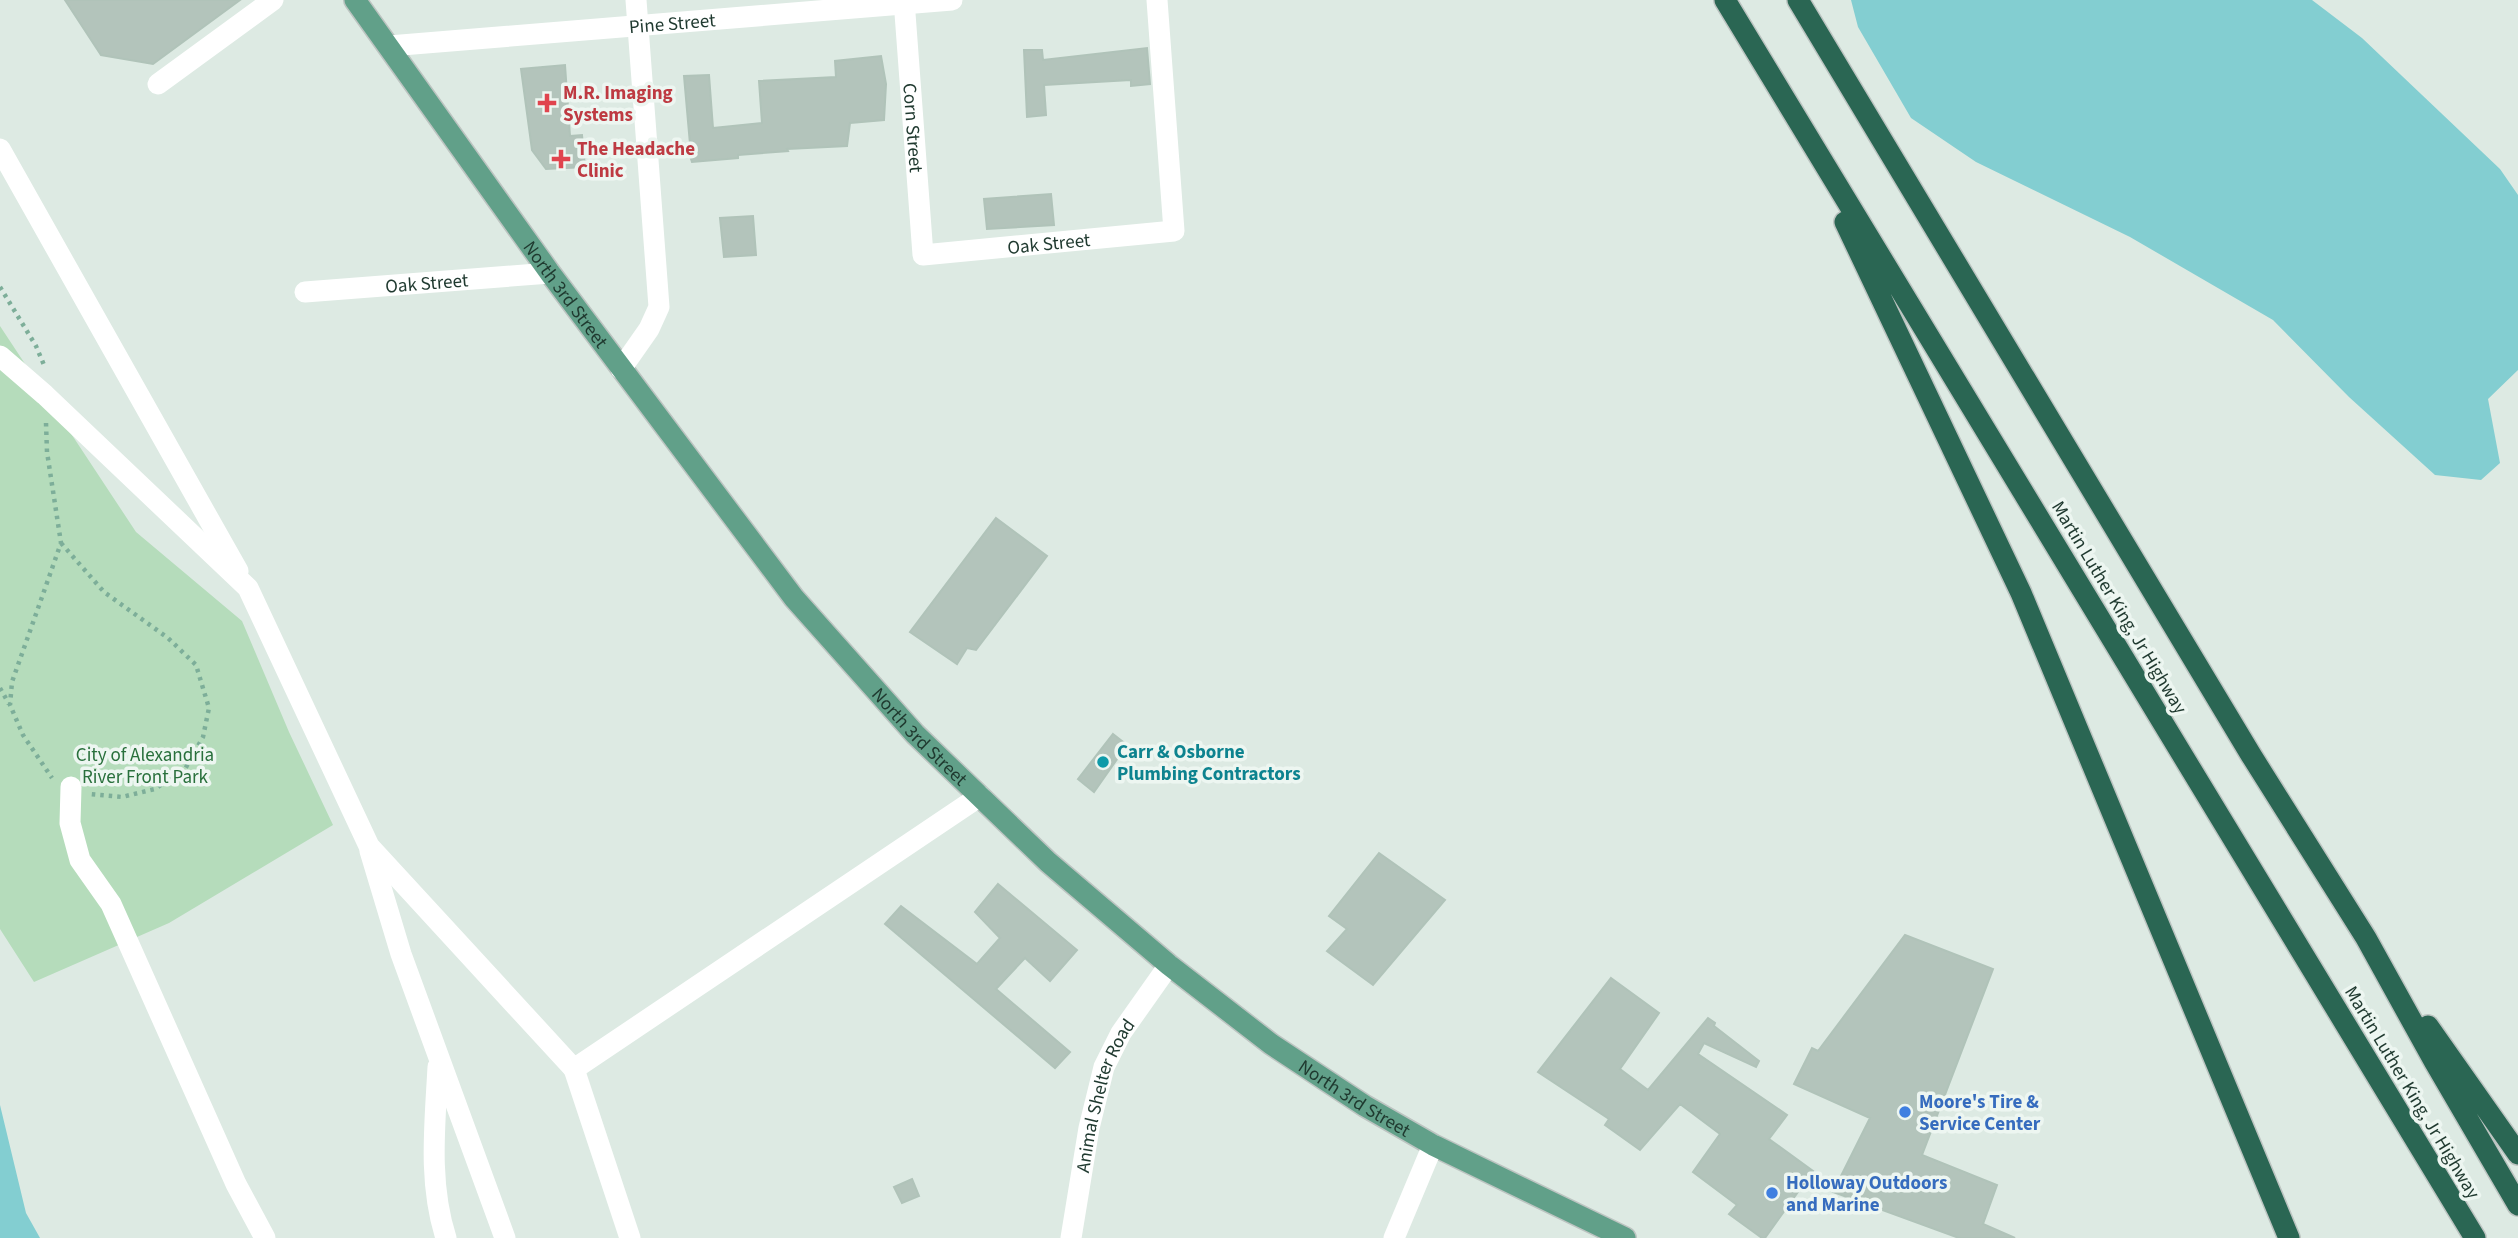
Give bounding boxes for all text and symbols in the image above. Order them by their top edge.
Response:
street label: Pine Street [628,7,717,41]
place label: M.R. Imaging Systems [563,80,673,129]
street label: Corn Street [895,82,929,174]
marker: M.R. Imaging Systems [537,93,557,113]
place label: The Headache Clinic [577,136,695,185]
marker: The Headache Clinic [551,149,571,169]
street label: Oak Street [1006,227,1092,262]
street label: North 3rd Street [516,236,614,355]
street label: Oak Street [384,267,470,301]
street label: Martin Luther King, Jr Highway [2044,496,2193,719]
street label: North 3rd Street [865,682,973,793]
place label: Carr & Osborne Plumbing Contractors [1117,739,1301,788]
park label: City of Alexandria River Front Park [76,742,214,791]
marker: Carr & Osborne Plumbing Contractors [1095,754,1111,770]
street label: Martin Luther King, Jr Highway [2337,981,2486,1204]
street label: Animal Shelter Road [1070,1014,1142,1175]
street label: North 3rd Street [1293,1054,1416,1145]
place label: Moore's Tire & Service Center [1919,1089,2041,1138]
marker: Moore's Tire & Service Center [1897,1104,1913,1120]
place label: Holloway Outdoors and Marine [1786,1170,1947,1219]
marker: Holloway Outdoors and Marine [1764,1185,1780,1201]

